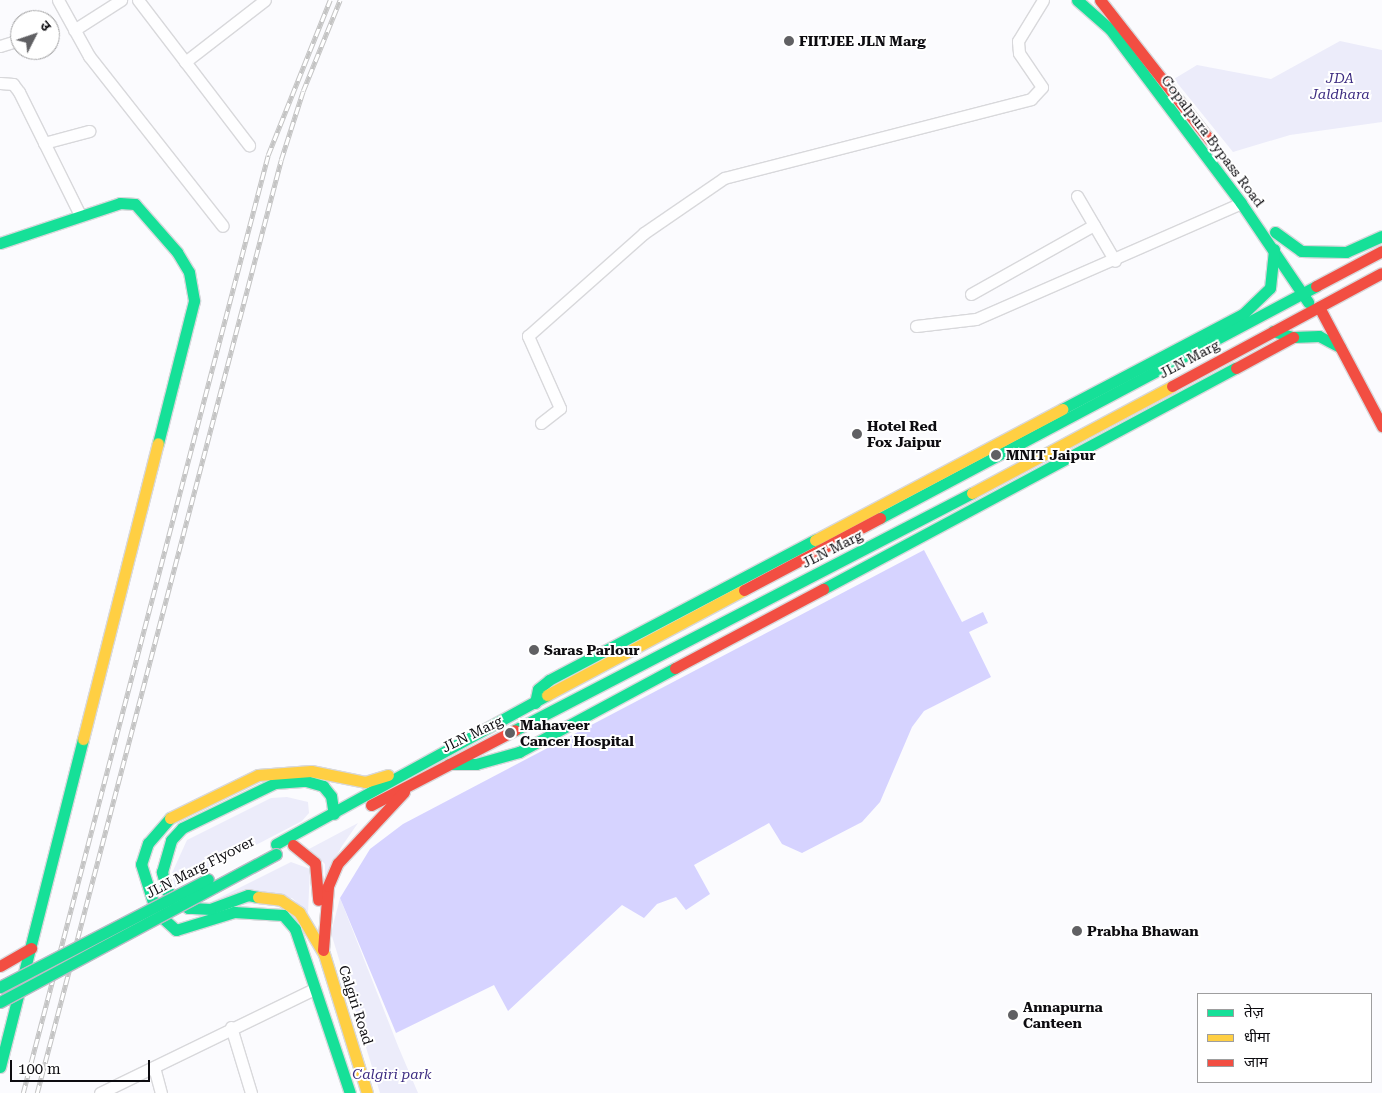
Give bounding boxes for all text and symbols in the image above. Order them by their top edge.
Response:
north arrow [10,10,60,60]
text: उ [37,17,54,34]
place label: FIITJEE JLN Marg [799,33,926,49]
marker: FIITJEE JLN Marg [783,35,795,47]
park label: JDA Jaldhara [1310,70,1370,102]
street label: Gopalpura Bypass Road [1158,72,1268,210]
street label: JLN Marg [1156,336,1222,382]
place label: Hotel Red Fox Jaipur [867,418,941,451]
marker: Hotel Red Fox Jaipur [851,428,863,440]
place label: MNIT Jaipur [1006,447,1096,463]
marker: MNIT Jaipur [990,449,1002,461]
street label: JLN Marg [799,527,865,571]
place label: Saras Parlour [544,642,640,658]
marker: Saras Parlour [528,644,540,656]
street label: JLN Marg [439,712,505,756]
place label: Mahaveer Cancer Hospital [520,717,634,750]
marker: Mahaveer Cancer Hospital [504,727,516,739]
street label: JLN Marg Flyover [143,832,257,902]
place label: Prabha Bhawan [1087,923,1199,939]
marker: Prabha Bhawan [1071,925,1083,937]
street label: Calgiri Road [335,963,377,1047]
legend [1197,993,1372,1083]
place label: Annapurna Canteen [1023,999,1103,1032]
text: तेज़ [1244,1003,1264,1021]
marker: Annapurna Canteen [1007,1009,1019,1021]
text: धीमा [1244,1028,1270,1046]
scale bar [12,1050,152,1082]
text: जाम [1244,1053,1268,1071]
text: 100 m [18,1060,61,1078]
park label: Calgiri park [352,1066,432,1082]

